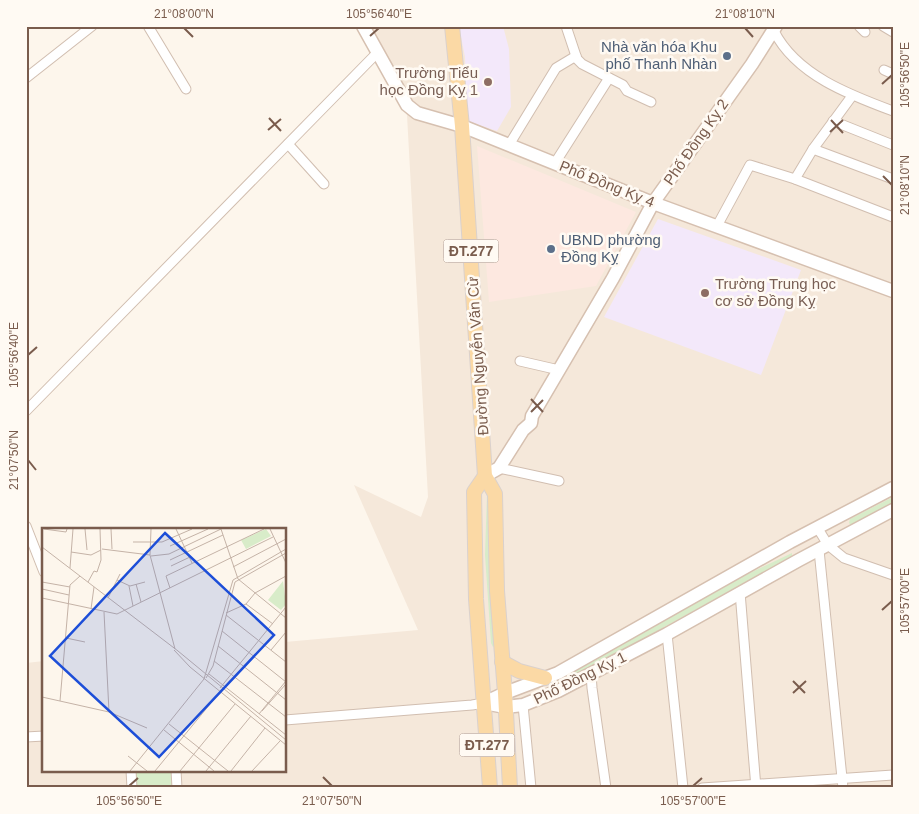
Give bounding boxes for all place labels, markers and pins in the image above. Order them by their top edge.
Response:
place label: Nhà văn hóa Khu phố Thanh Nhàn [601,38,717,72]
marker: Nhà văn hóa Khu phố Thanh Nhàn [721,50,733,62]
place label: Trường Tiểu học Đồng Kỵ 1 [380,64,478,98]
marker: Trường Tiểu học Đồng Kỵ 1 [482,76,494,88]
place label: UBND phường Đồng Kỵ [561,231,661,265]
marker: UBND phường Đồng Kỵ [545,243,557,255]
place label: Trường Trung học cơ sở Đồng Kỵ [715,275,837,309]
marker: Trường Trung học cơ sở Đồng Kỵ [699,287,711,299]

